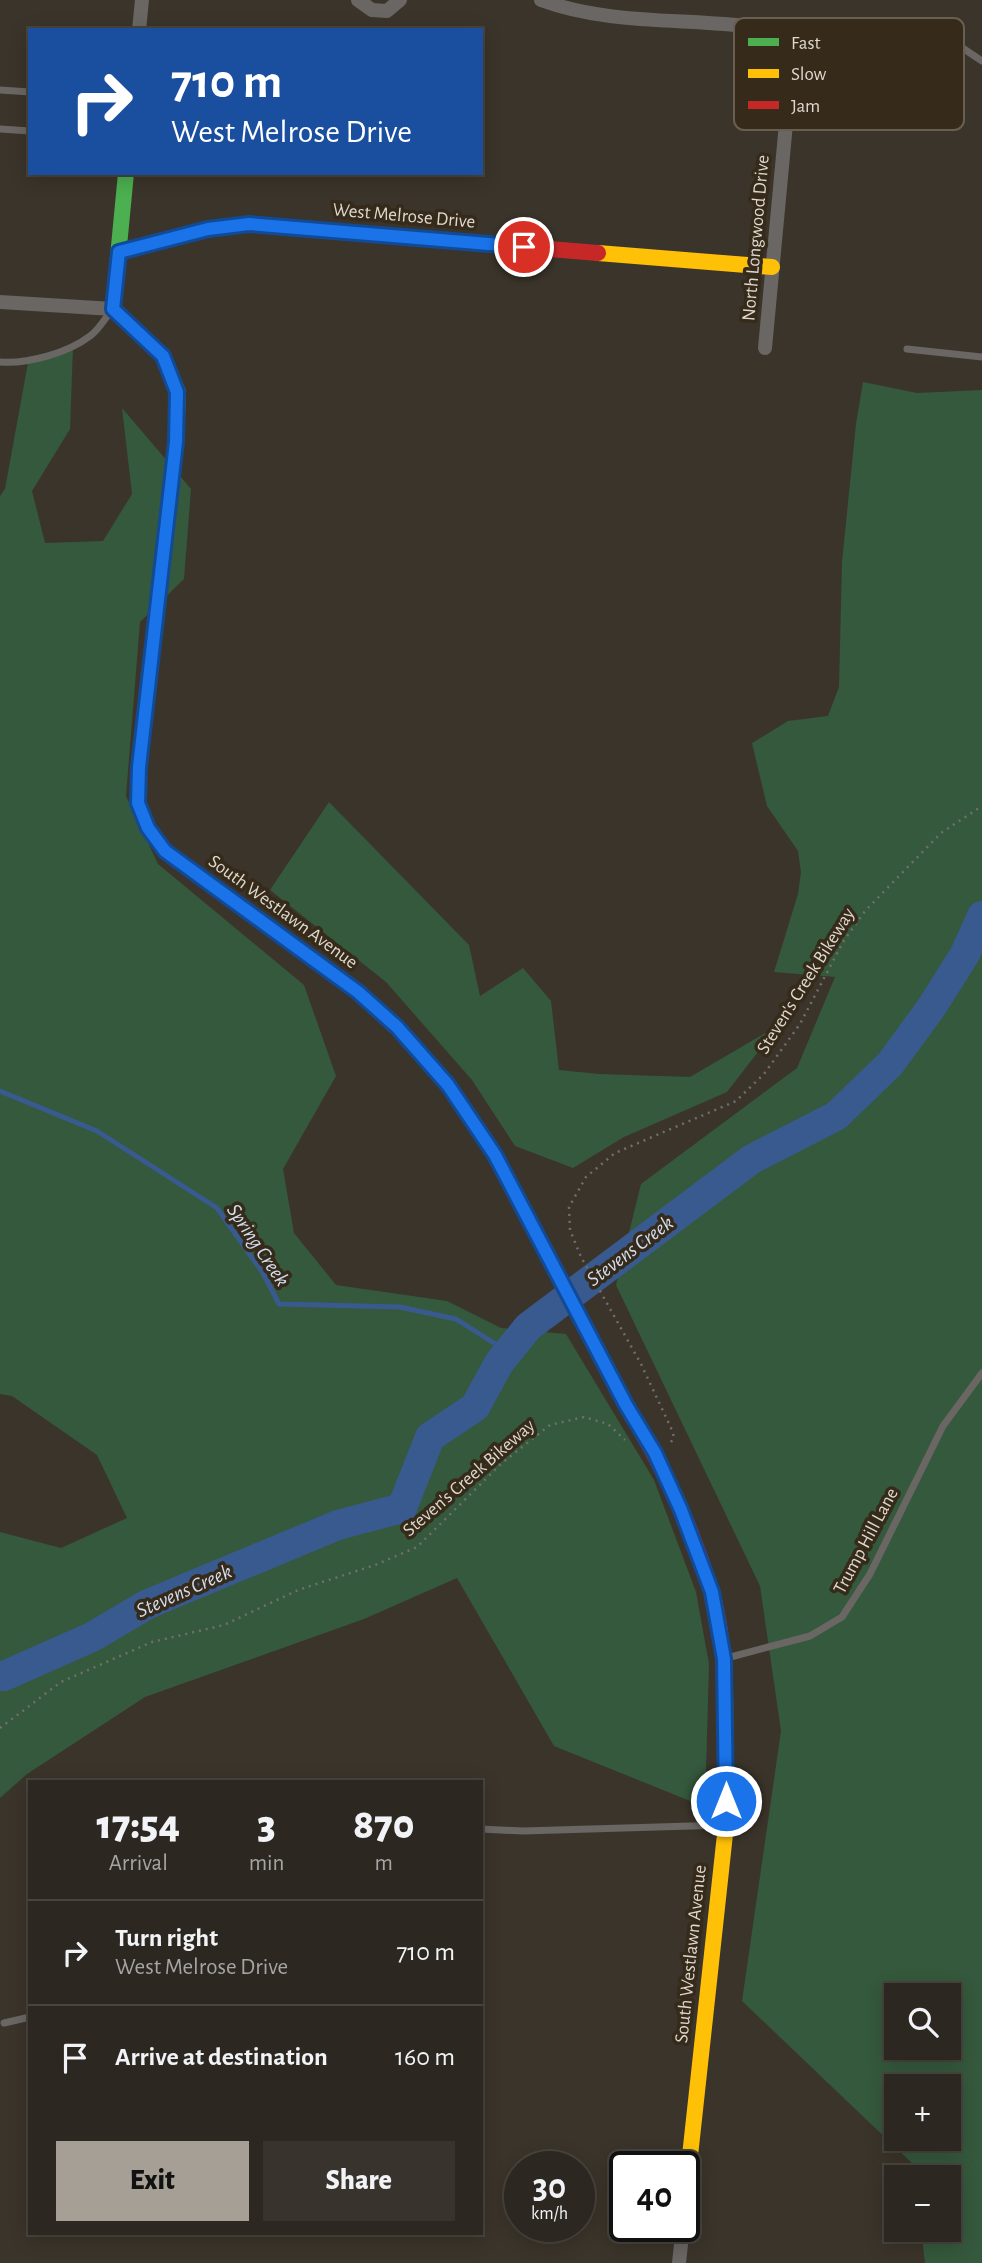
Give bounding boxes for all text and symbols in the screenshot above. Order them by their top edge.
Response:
legend [734,18,964,130]
text: Fast [791,34,821,53]
icon: right [56,56,147,147]
text: 710 m [171,58,282,107]
text: Slow [791,65,827,84]
text: Jam [791,97,820,116]
text: West Melrose Drive [171,116,412,148]
street label: North Longwood Drive [739,154,773,322]
street label: West Melrose Drive [332,200,476,232]
pin [494,217,554,277]
icon: arrive [505,228,543,266]
street label: South Westlawn Avenue [205,852,361,972]
street label: Steven's Creek Bikeway [753,905,859,1057]
water label: Spring Creek [222,1200,293,1291]
water label: Stevens Creek [583,1212,677,1290]
street label: Steven's Creek Bikeway [399,1416,539,1540]
street label: Trump Hill Lane [830,1485,902,1597]
water label: Stevens Creek [133,1560,235,1621]
position arrow [689,1764,763,1838]
text: 17:54 [97,1804,180,1846]
text: 3 [257,1804,276,1846]
text: 870 [353,1804,414,1846]
text: Arrival [109,1852,168,1875]
text: min [249,1852,285,1875]
text: m [375,1852,393,1875]
street label: South Westlawn Avenue [672,1864,710,2044]
text: Turn right [115,1925,218,1951]
icon: right [56,1934,94,1972]
text: 710 m [396,1939,455,1965]
text: West Melrose Drive [115,1956,288,1979]
map controls [884,1983,961,2242]
button: search [884,1983,961,2060]
icon: arrive [56,2039,94,2077]
text: Arrive at destination [115,2044,328,2070]
text: 160 m [395,2044,455,2070]
button: + [884,2074,961,2151]
button: Exit [56,2141,249,2221]
button: Share [263,2141,455,2221]
speed limit sign: 40 [609,2151,700,2242]
button: − [884,2165,961,2242]
text: 30 [533,2170,566,2205]
text: km/h [531,2205,568,2223]

